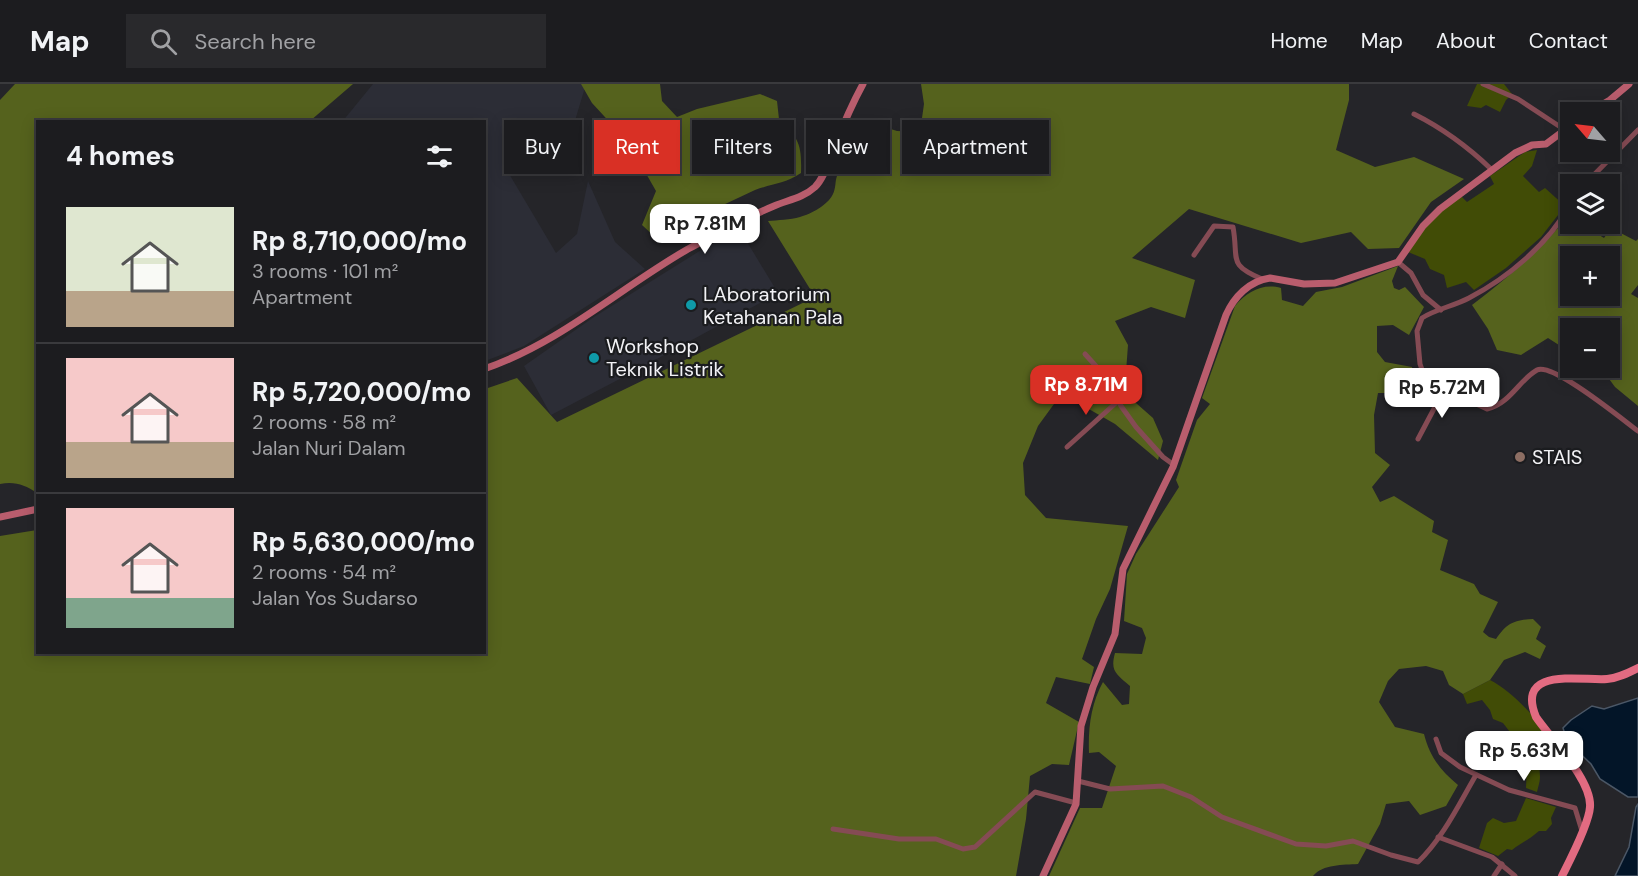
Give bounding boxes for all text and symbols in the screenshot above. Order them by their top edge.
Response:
search box [126,14,546,68]
text: Map [30,23,90,60]
icon: search [147,25,180,58]
text: Search here [195,27,316,56]
text: Home [1270,27,1328,55]
text: Map [1361,27,1403,55]
text: About [1436,27,1496,55]
text: Contact [1529,27,1608,55]
north arrow [1560,102,1620,162]
map controls [1560,102,1620,378]
chip: Buy [504,120,582,174]
chip: Rent [594,120,680,174]
chip: Filters [692,120,794,174]
chip: New [806,120,890,174]
chip: Apartment [902,120,1049,174]
text: 4 homes [66,139,175,173]
icon: filters [423,140,456,173]
button: layers [1560,174,1620,234]
pin: Rp 7.81M [643,204,767,255]
text: Rp 7.81M [664,210,746,236]
text: Rp 8,710,000/mo [252,224,467,258]
icon: home [114,231,186,303]
button: + [1560,246,1620,306]
text: 3 rooms · 101 m² [252,258,398,284]
place label: LAboratorium Ketahanan Pala [703,281,843,330]
text: Apartment [252,284,352,310]
marker: LAboratorium Ketahanan Pala [684,298,698,312]
button: − [1560,318,1620,378]
place label: Workshop Teknik Listrik [606,333,724,382]
marker: Workshop Teknik Listrik [587,351,601,365]
pin: Rp 8.71M [1024,365,1148,416]
pin: Rp 5.72M [1380,368,1504,419]
text: Rp 8.71M [1044,371,1128,397]
text: Rp 5.72M [1398,374,1486,400]
text: Rp 5,720,000/mo [252,375,471,409]
icon: home [114,382,186,454]
text: 2 rooms · 58 m² [252,409,396,435]
text: Jalan Nuri Dalam [252,435,406,461]
place label: STAIS [1532,444,1582,470]
marker: STAIS [1513,450,1527,464]
text: Rp 5,630,000/mo [252,525,475,559]
icon: home [114,532,186,604]
text: 2 rooms · 54 m² [252,559,396,585]
text: Jalan Yos Sudarso [252,585,418,611]
pin: Rp 5.63M [1462,731,1586,782]
text: Rp 5.63M [1479,737,1569,763]

